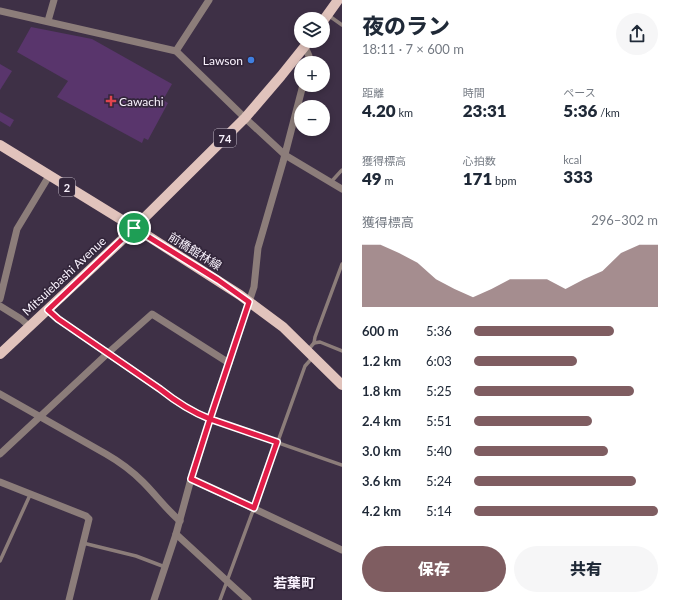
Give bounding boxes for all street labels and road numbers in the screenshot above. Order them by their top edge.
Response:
road number: 74 [214,129,236,147]
road number: 2 [59,178,75,196]
street label: 前橋館林線 [166,229,224,273]
street label: Mitsuiebashi Avenue [19,233,109,319]

